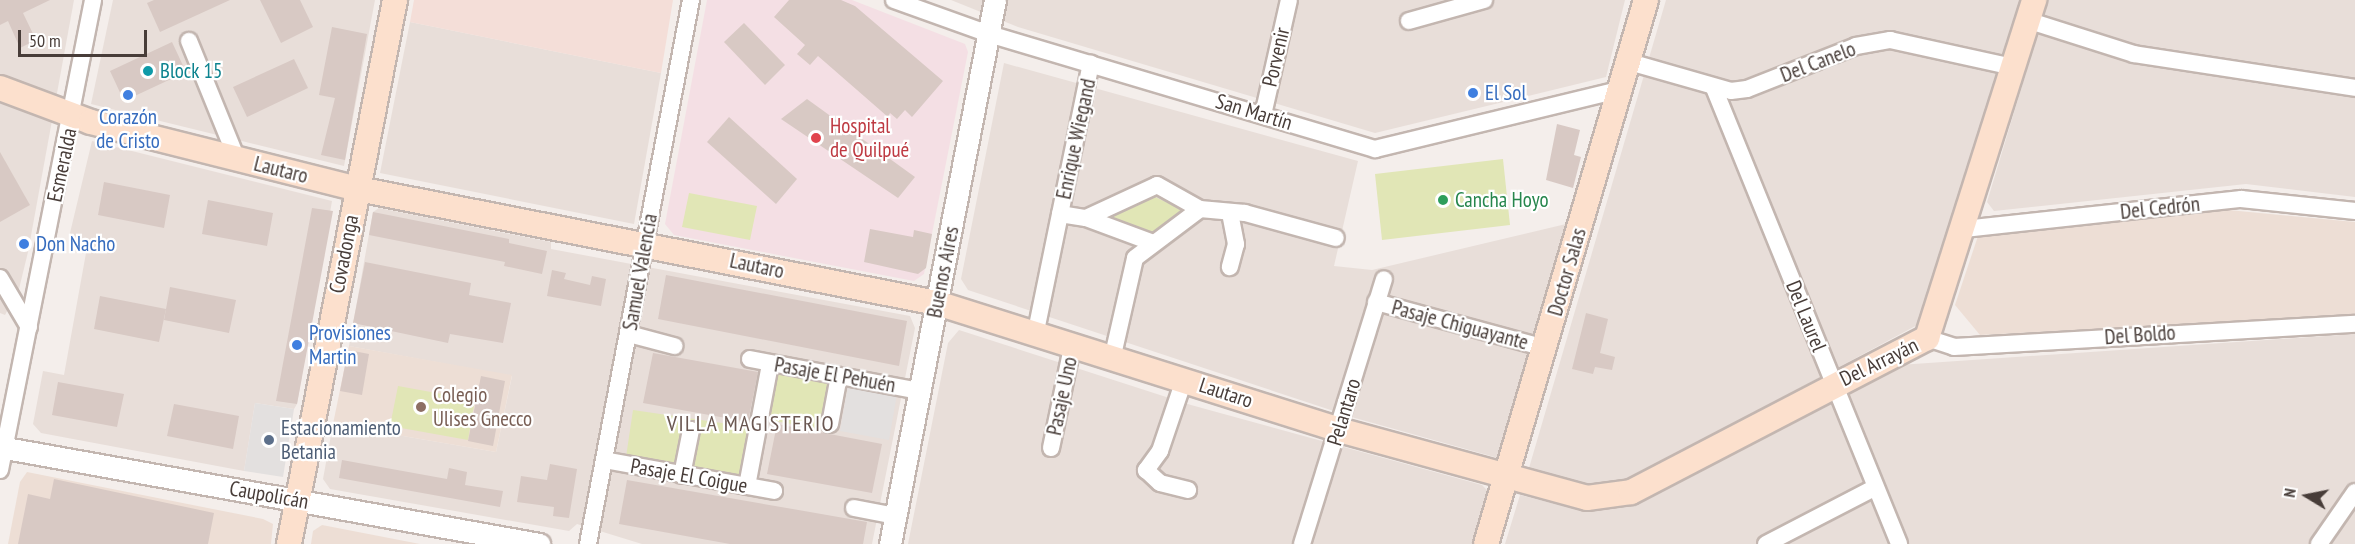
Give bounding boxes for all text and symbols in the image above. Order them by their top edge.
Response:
scale bar [21,18,150,56]
street label: Porvenir [1257,25,1295,89]
text: 50 m [29,29,61,52]
street label: Del Canelo [1777,36,1859,88]
place label: Block 15 [160,58,223,84]
marker: Block 15 [141,64,155,78]
street label: Enrique Wiegand [1051,76,1101,202]
place label: El Sol [1485,80,1526,106]
marker: El Sol [1466,86,1480,100]
marker: Corazón de Cristo [121,88,135,102]
street label: San Martín [1213,88,1295,136]
place label: Corazón de Cristo [96,104,160,154]
place label: Hospital de Quilpué [830,113,909,163]
street label: Esmeralda [42,126,82,204]
marker: Hospital de Quilpué [807,129,825,147]
street label: Lautaro [251,151,311,189]
place label: Cancha Hoyo [1455,187,1549,213]
street label: Del Cedrón [2119,191,2201,225]
marker: Cancha Hoyo [1436,193,1450,207]
street label: Samuel Valencia [617,211,663,333]
street label: Covadonga [324,213,364,295]
street label: Buenos Aires [922,224,964,320]
street label: Doctor Salas [1542,225,1592,319]
place label: Don Nacho [36,231,115,257]
marker: Don Nacho [17,237,31,251]
street label: Lautaro [728,248,786,284]
street label: Del Laurel [1780,277,1832,355]
street label: Pasaje Chiguayante [1389,295,1531,355]
place label: Provisiones Martin [309,320,391,370]
street label: Del Boldo [2104,320,2176,350]
street label: Del Arrayán [1836,332,1922,392]
marker: Provisiones Martin [290,338,304,352]
street label: Pasaje El Pehuén [772,352,898,398]
street label: Pasaje Uno [1041,354,1083,438]
street label: Lautaro [1196,373,1256,413]
street label: Pelantaro [1322,375,1366,449]
place label: Colegio Ulises Gnecco [433,382,532,432]
marker: Colegio Ulises Gnecco [414,400,428,414]
district label: VILLA MAGISTERIO [666,411,836,437]
place label: Estacionamiento Betania [281,415,401,465]
marker: Estacionamiento Betania [262,433,276,447]
street label: Pasaje El Coigue [629,453,749,499]
north arrow [2277,466,2337,526]
street label: Caupolicán [228,476,310,514]
text: N [2279,487,2300,499]

